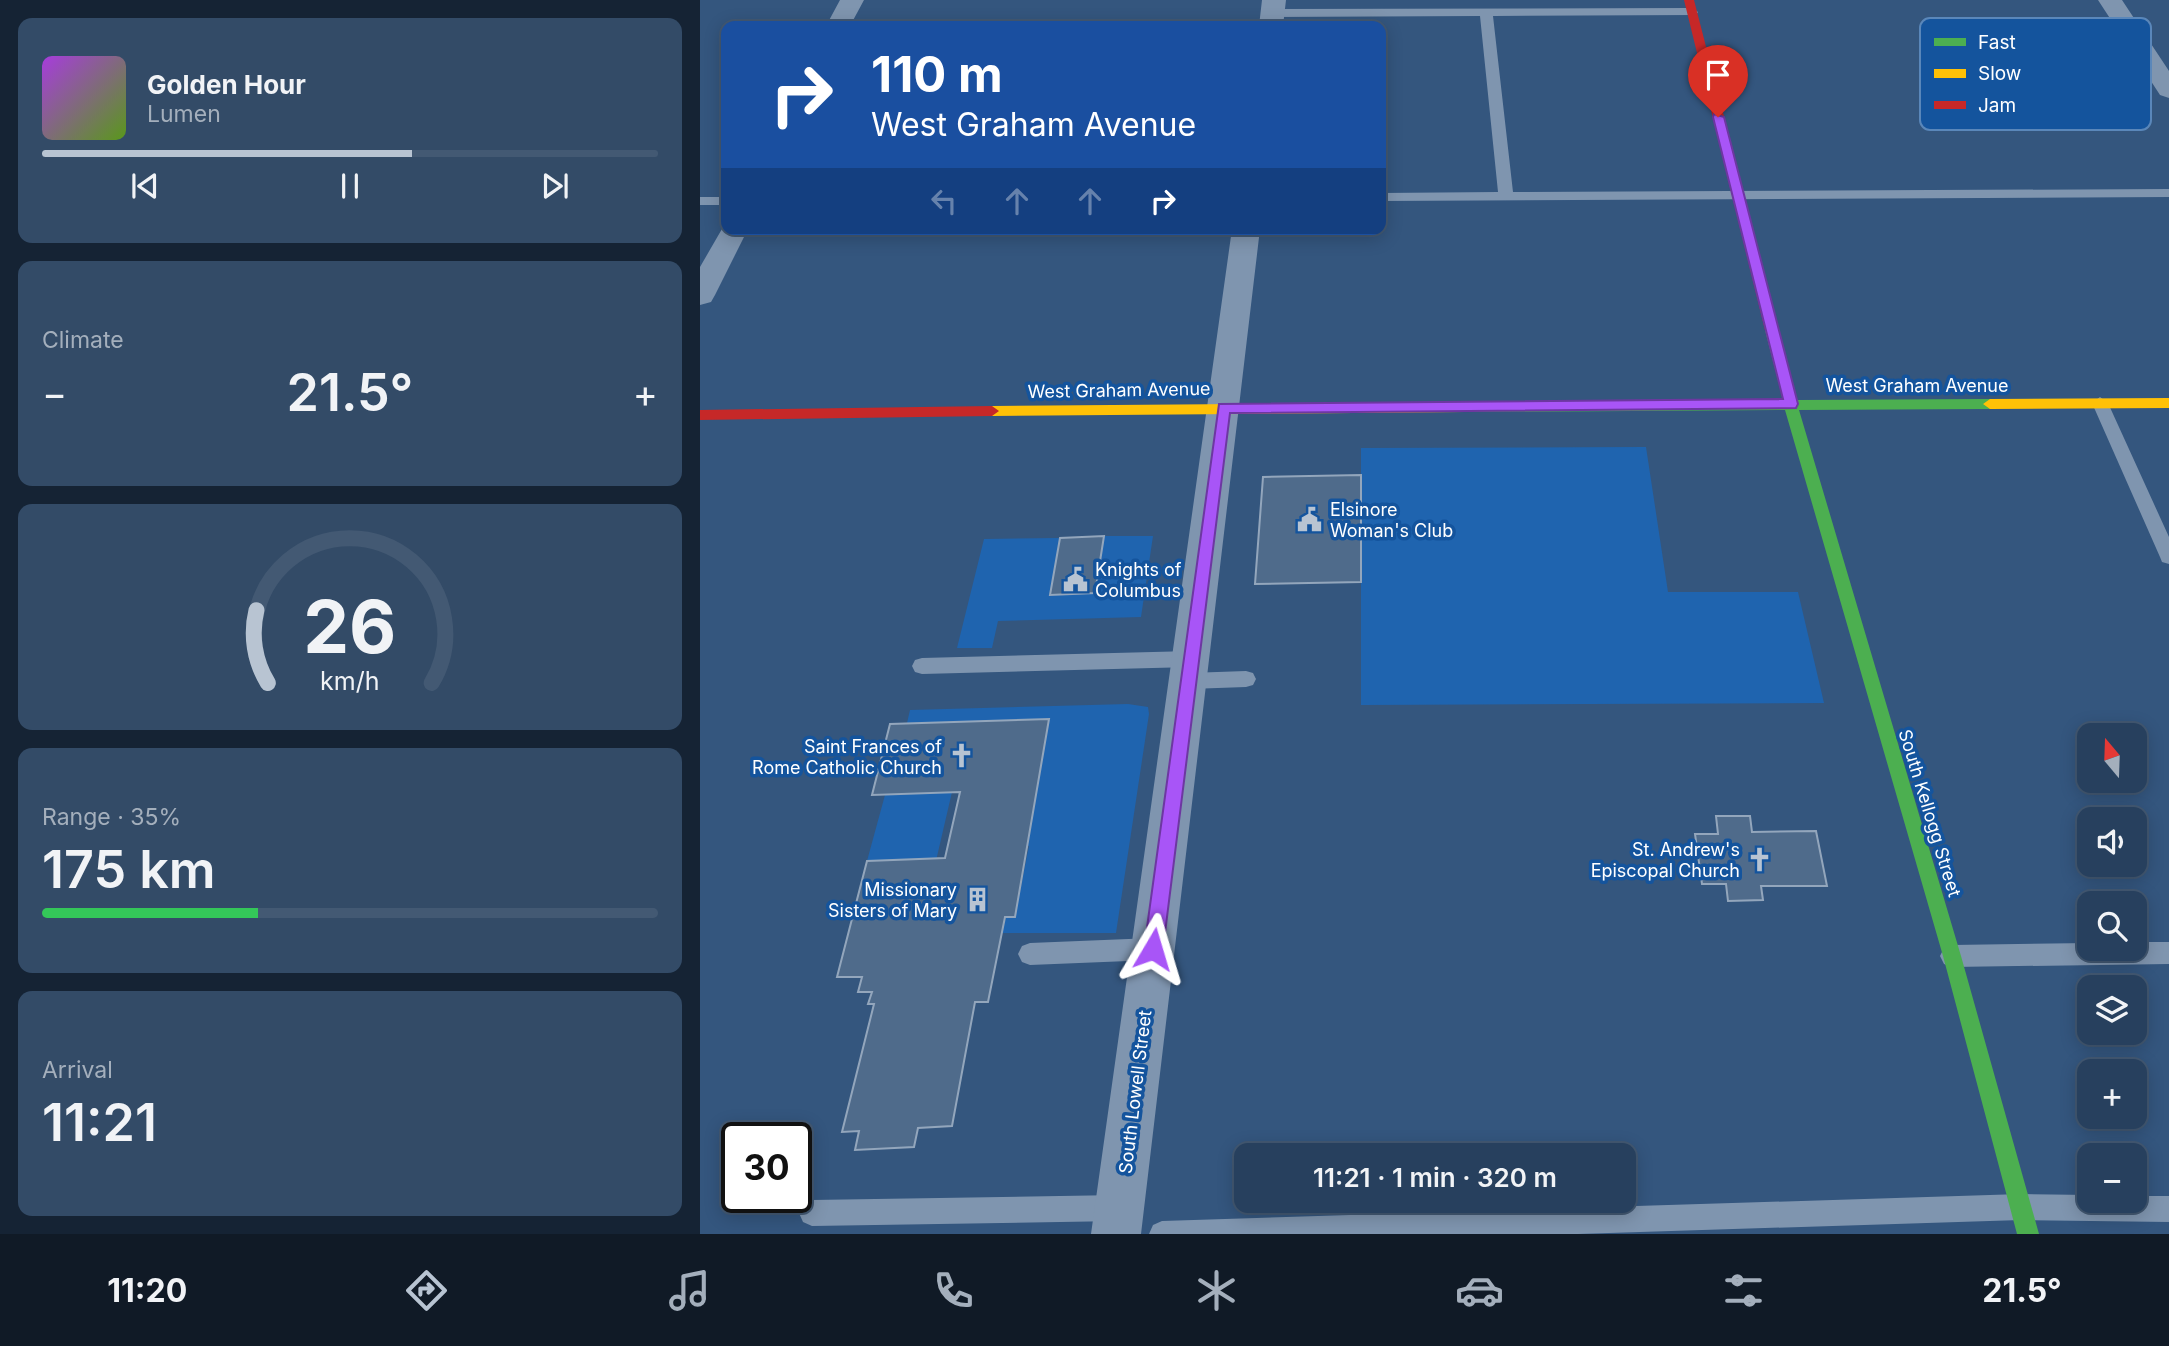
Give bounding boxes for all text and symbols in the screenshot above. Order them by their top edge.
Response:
legend [1920,18,2151,130]
text: Fast [1978,31,2016,54]
text: 110 m [871,45,1003,104]
pin [1688,45,1748,117]
icon: right [756,49,847,140]
icon: arrive [1699,56,1737,94]
text: Slow [1978,62,2021,85]
text: Golden Hour [147,69,306,100]
text: Jam [1978,94,2016,117]
text: Lumen [147,100,221,128]
text: West Graham Avenue [871,105,1196,144]
icon: previous [126,167,164,205]
icon: pause [331,167,369,205]
icon: next [536,167,574,205]
icon: left [925,182,963,220]
icon: ahead [998,182,1036,220]
icon: ahead [1071,182,1109,220]
icon: right [1144,182,1182,220]
text: Climate [42,326,124,354]
text: 21.5° [287,361,413,424]
text: − [42,370,67,416]
text: + [633,370,658,416]
street label: West Graham Avenue [1826,375,2008,396]
street label: West Graham Avenue [1027,378,1211,402]
place label: Elsinore Woman's Club [1330,499,1453,541]
public building icon: Elsinore Woman's Club [1296,505,1324,533]
place label: Knights of Columbus [1095,559,1182,601]
public building icon: Knights of Columbus [1061,565,1089,593]
text: 26 [303,582,397,671]
text: km/h [320,666,380,696]
north arrow [2077,723,2147,793]
map controls [2077,723,2147,1213]
street label: South Kellogg Street [1895,727,1965,899]
place label: Saint Frances of Rome Catholic Church [752,736,942,778]
church icon: Saint Frances of Rome Catholic Church [948,742,976,770]
text: Range · 35% [42,803,181,831]
button: sound [2077,807,2147,877]
text: 175 km [42,838,216,901]
place label: St. Andrew's Episcopal Church [1591,839,1740,881]
church icon: St. Andrew's Episcopal Church [1746,845,1774,873]
place label: Missionary Sisters of Mary [828,879,957,921]
building icon: Missionary Sisters of Mary [963,885,991,913]
button: search [2077,891,2147,961]
position arrow [1116,912,1190,986]
button: layers [2077,975,2147,1045]
street label: South Lowell Street [1115,1009,1155,1175]
text: Arrival [42,1056,113,1084]
button: + [2077,1059,2147,1129]
text: 11:21 [42,1091,157,1154]
speed limit sign: 30 [721,1122,812,1213]
button: − [2077,1143,2147,1213]
text: 11:21 · 1 min · 320 m [1313,1162,1557,1193]
icon: directions [402,1266,451,1315]
icon: music [665,1266,714,1315]
icon: phone [929,1266,978,1315]
icon: climate [1192,1266,1241,1315]
icon: car [1455,1266,1504,1315]
icon: filters [1719,1266,1768,1315]
text: 11:20 [107,1271,187,1310]
text: 21.5° [1982,1271,2062,1310]

